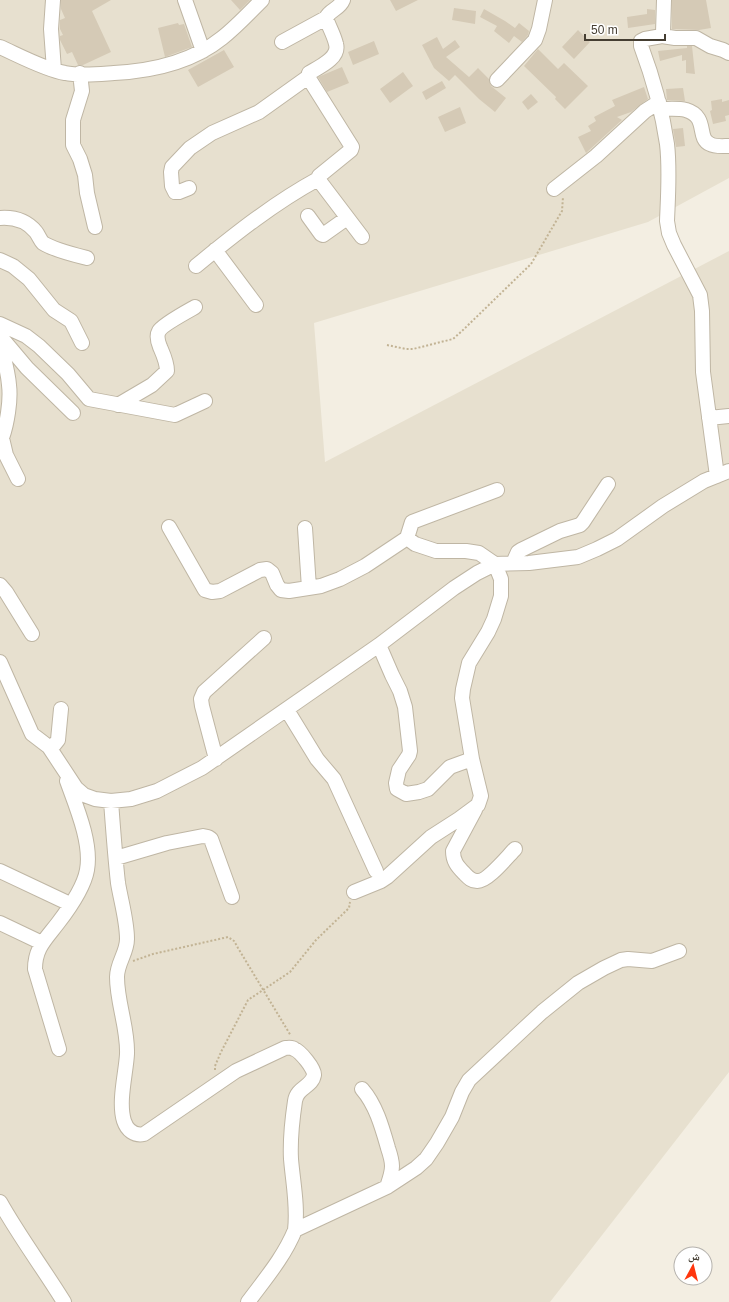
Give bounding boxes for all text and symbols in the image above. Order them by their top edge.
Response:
scale bar [585,16,665,42]
text: 50 m [591,23,618,37]
north arrow [673,1246,713,1286]
text: ش [687,1249,701,1265]

